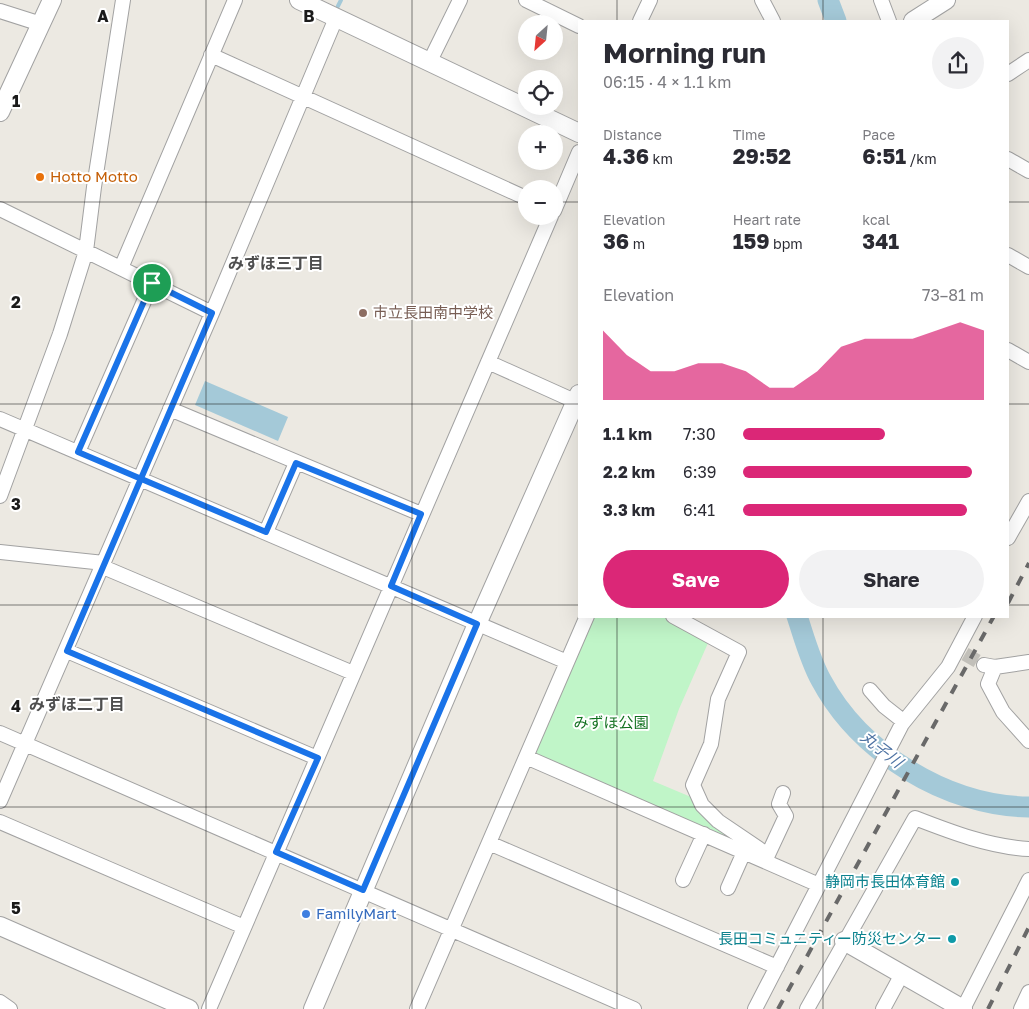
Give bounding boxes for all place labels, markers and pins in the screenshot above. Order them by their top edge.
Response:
place label: Hotto Motto [50,167,138,185]
marker: Hotto Motto [34,171,46,183]
pin [131,262,173,304]
place label: 市立長田南中学校 [373,303,493,321]
marker: 市立長田南中学校 [357,307,369,319]
place label: 静岡市長田体育館 [825,872,945,890]
marker: 静岡市長田体育館 [949,876,961,888]
place label: FamilyMart [316,904,397,922]
marker: FamilyMart [300,908,312,920]
place label: 長田コミュニティー防災センター [718,929,942,947]
marker: 長田コミュニティー防災センター [946,933,958,945]

